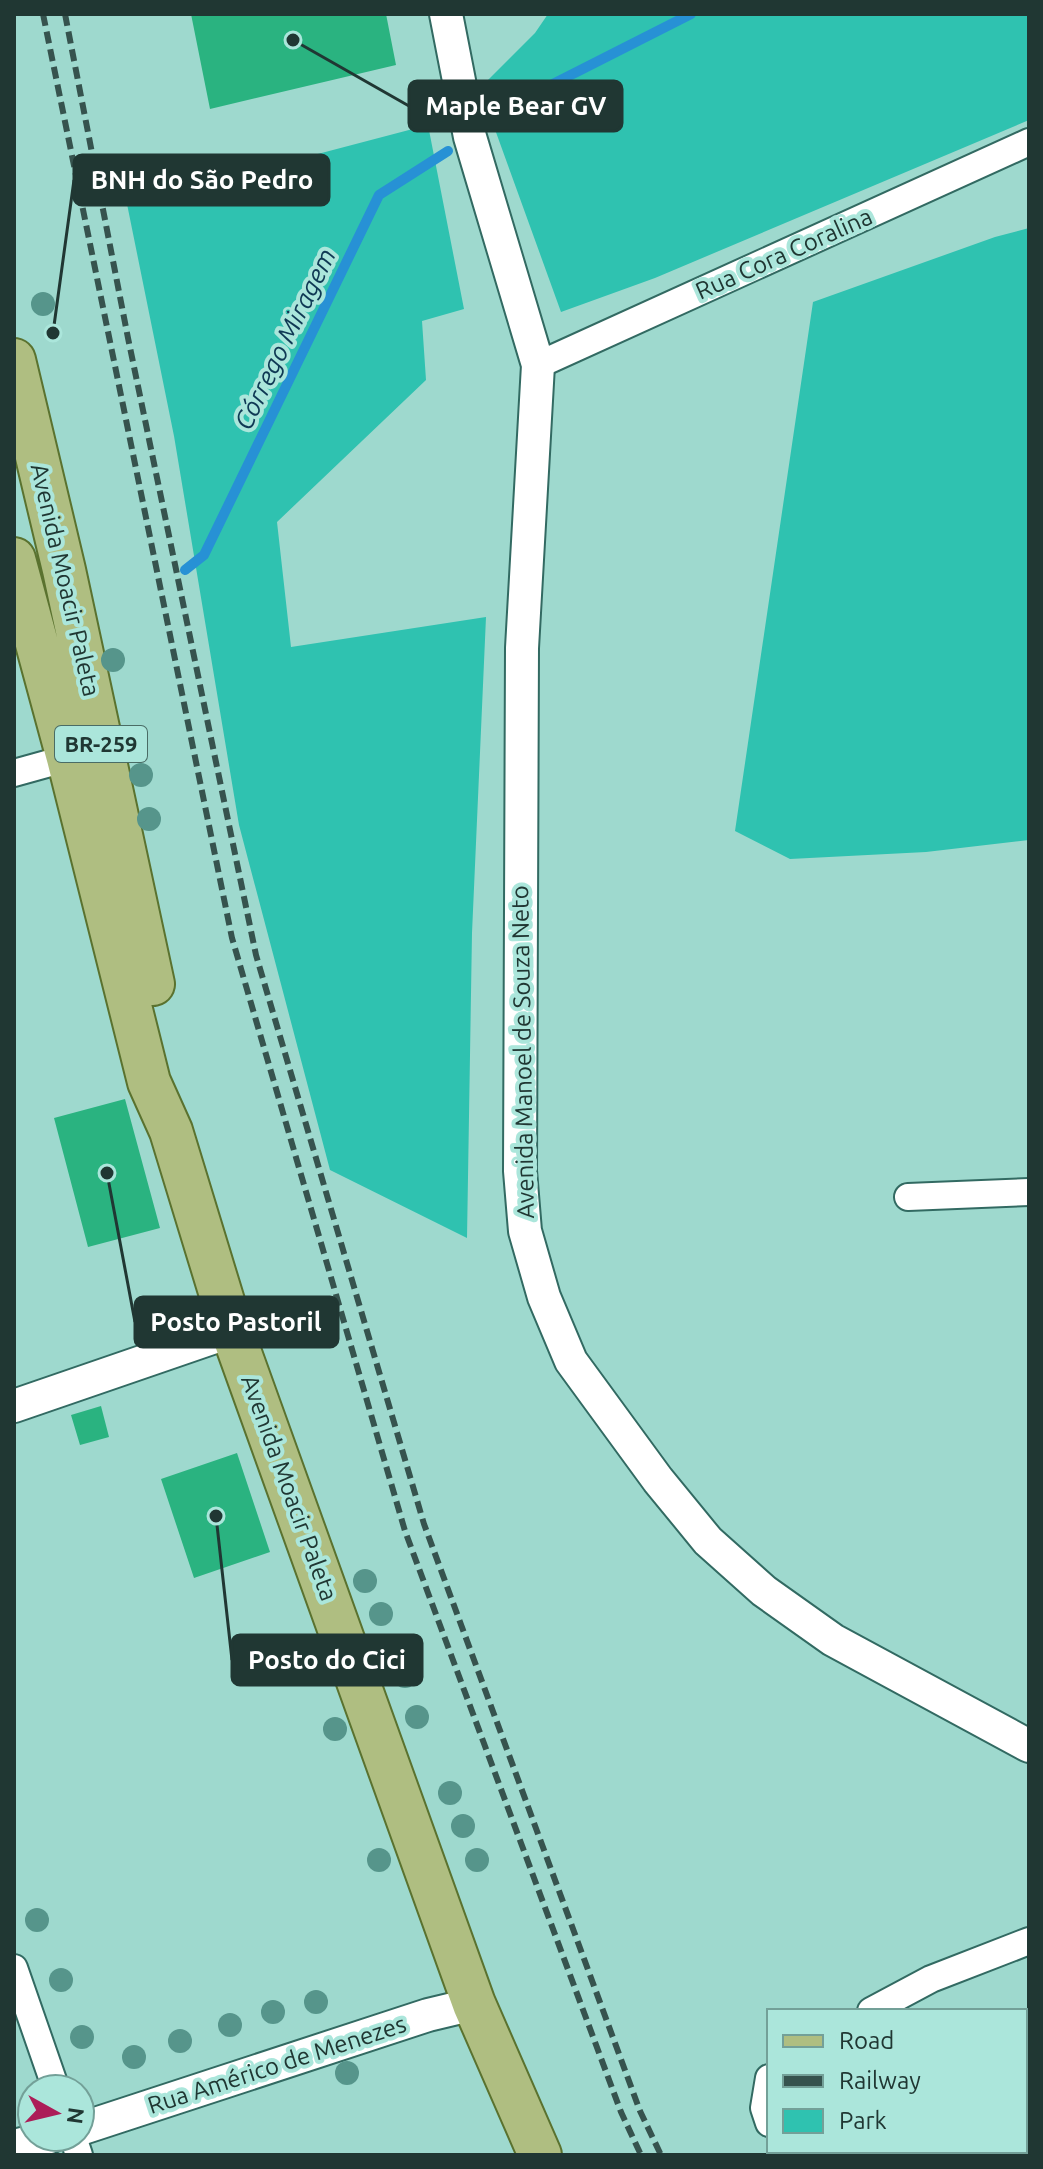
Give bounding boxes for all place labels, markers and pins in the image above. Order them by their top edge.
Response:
callout: Maple Bear GV [409,81,622,131]
callout: BNH do São Pedro [74,155,329,205]
callout: Posto Pastoril [135,1297,338,1347]
callout: Posto do Cici [232,1635,422,1685]

